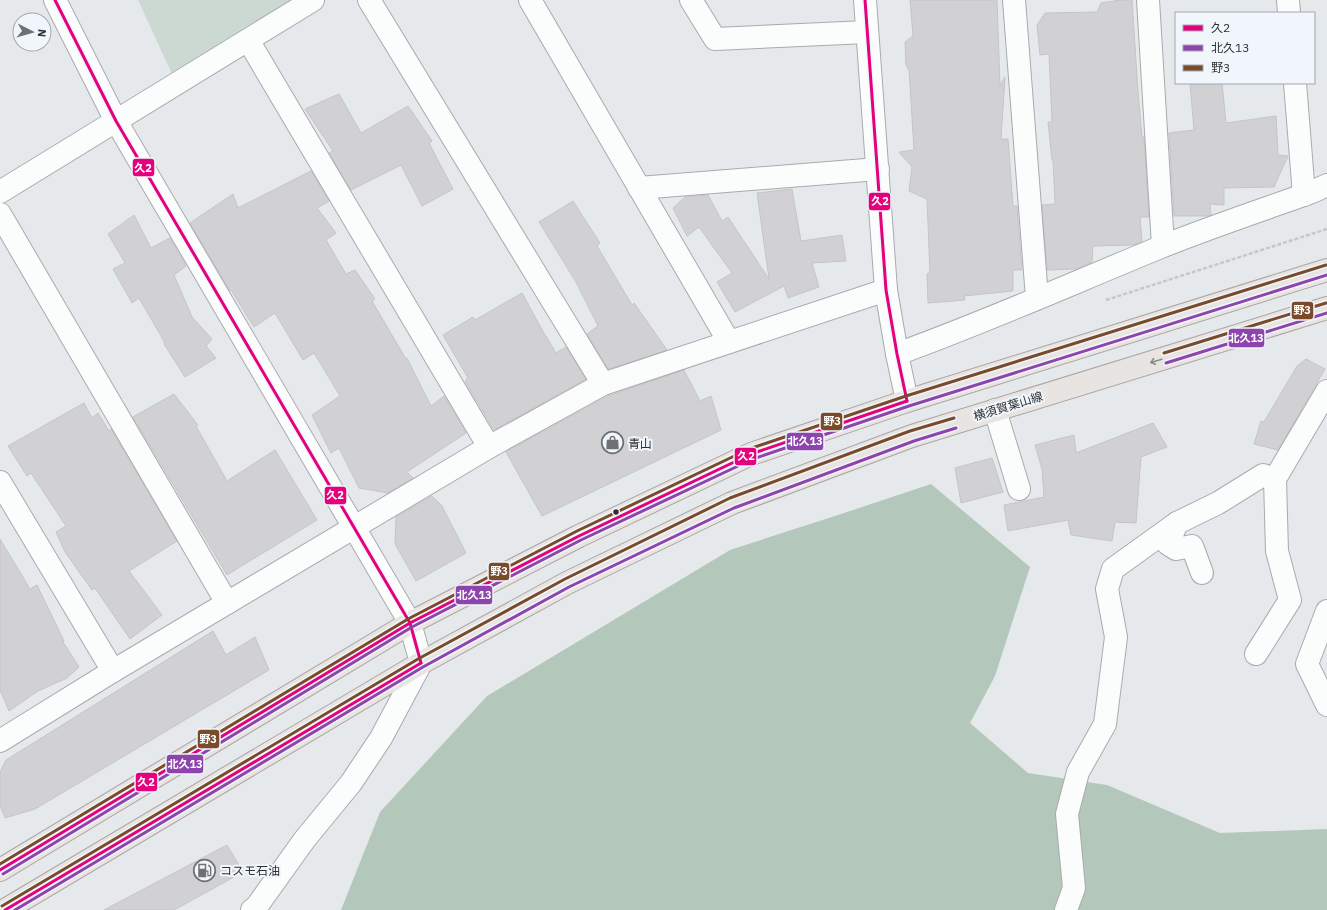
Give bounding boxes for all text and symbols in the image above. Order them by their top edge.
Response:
north arrow [12,12,52,52]
legend [1175,12,1315,84]
text: 久2 [1211,20,1230,35]
text: N [35,28,49,38]
text: 北久13 [1211,40,1249,55]
text: 野3 [1211,60,1230,75]
line badge: 久2 [132,158,155,177]
text: 久2 [134,161,152,175]
line badge: 久2 [868,192,891,211]
text: 久2 [871,194,889,208]
line badge: 野3 [1291,301,1314,320]
text: 野3 [1293,303,1311,317]
line badge: 北久13 [1228,328,1265,348]
text: 北久13 [1228,331,1264,345]
one-way arrow [1150,358,1163,365]
street label: 横須賀葉山線 [971,388,1045,424]
line badge: 野3 [820,412,843,431]
text: 野3 [823,414,841,428]
shop icon: 青山 [599,430,625,456]
line badge: 北久13 [786,432,824,451]
text: 北久13 [787,434,823,448]
place label: 青山 [628,436,652,451]
line badge: 久2 [734,447,757,466]
text: 久2 [737,449,755,463]
line badge: 久2 [324,486,347,505]
text: 久2 [326,488,344,502]
unlabelled marker [611,507,621,517]
line badge: 野3 [488,562,510,581]
text: 野3 [490,564,508,578]
line badge: 北久13 [455,585,493,605]
text: 北久13 [456,588,492,602]
line badge: 野3 [197,729,220,749]
text: 野3 [199,732,217,746]
line badge: 北久13 [166,754,204,774]
text: 北久13 [167,757,203,771]
line badge: 久2 [135,772,158,792]
text: 久2 [137,775,155,789]
fuel station icon: コスモ石油 [191,857,217,883]
place label: コスモ石油 [220,863,280,878]

